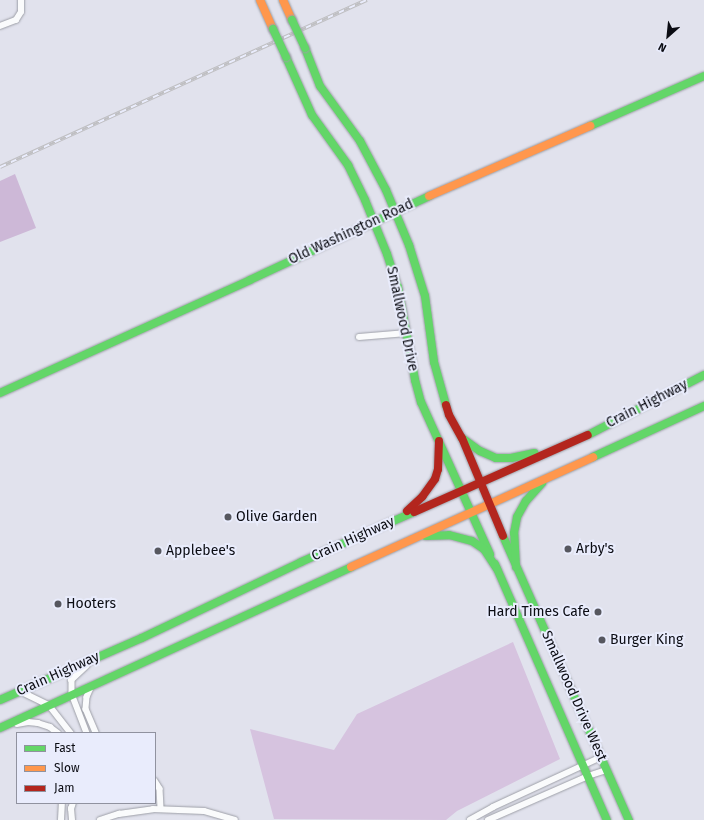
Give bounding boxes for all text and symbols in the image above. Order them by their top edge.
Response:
north arrow [648,16,688,56]
text: N [656,40,669,55]
street label: Old Washington Road [286,196,416,268]
street label: Smallwood Drive [383,265,421,373]
street label: Crain Highway [603,376,691,432]
place label: Olive Garden [236,509,318,525]
marker: Olive Garden [223,512,233,522]
street label: Crain Highway [309,513,397,565]
place label: Arby's [576,541,614,557]
place label: Applebee's [166,543,235,559]
marker: Arby's [563,544,573,554]
marker: Applebee's [153,546,163,556]
place label: Hooters [66,596,116,612]
marker: Hooters [53,599,63,609]
place label: Hard Times Cafe [487,604,590,620]
marker: Hard Times Cafe [593,607,603,617]
street label: Smallwood Drive West [538,628,610,764]
place label: Burger King [610,632,683,648]
marker: Burger King [597,635,607,645]
street label: Crain Highway [14,648,102,700]
legend [16,732,156,804]
text: Fast [54,741,76,755]
text: Slow [54,761,80,775]
text: Jam [54,781,74,795]

